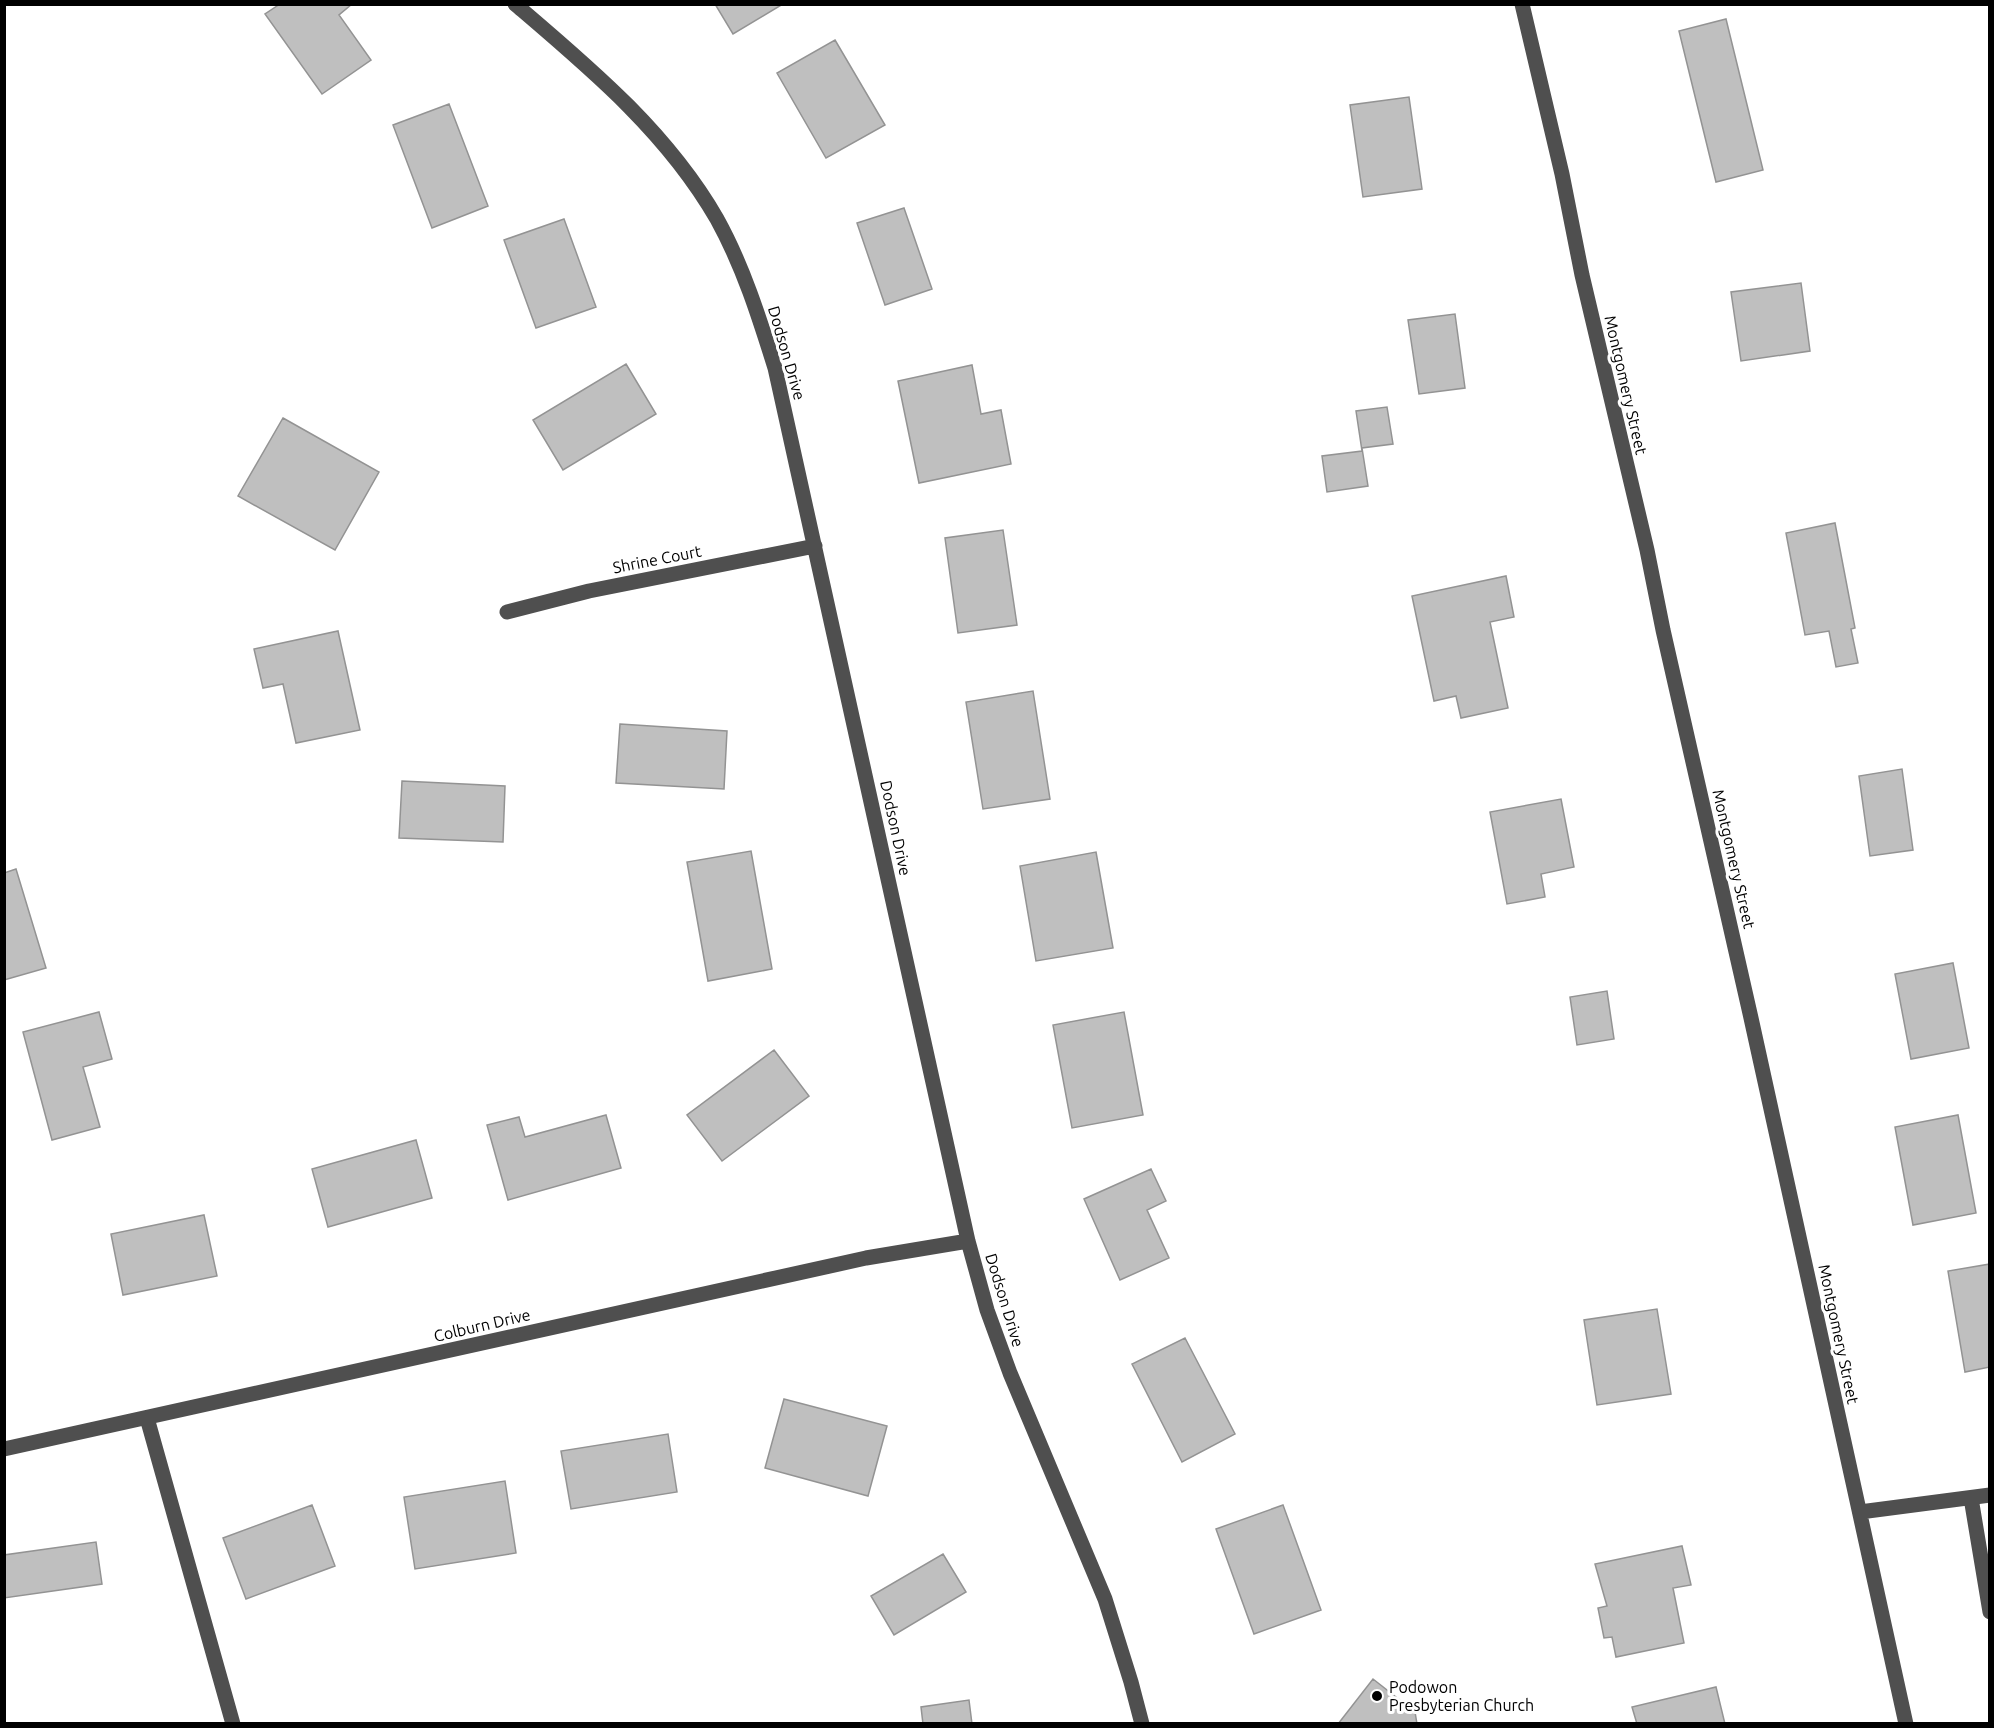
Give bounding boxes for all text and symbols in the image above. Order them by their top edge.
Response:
street label: Dodson Drive [765,304,809,402]
street label: Montgomery Street [1601,314,1651,457]
street label: Shrine Court [611,541,703,576]
street label: Dodson Drive [877,779,915,877]
street label: Montgomery Street [1709,788,1759,931]
street label: Dodson Drive [982,1251,1028,1349]
street label: Montgomery Street [1815,1263,1863,1406]
street label: Colburn Drive [432,1305,532,1345]
place label: Podowon Presbyterian Church [1389,1678,1534,1714]
marker: Podowon Presbyterian Church [1370,1689,1384,1703]

